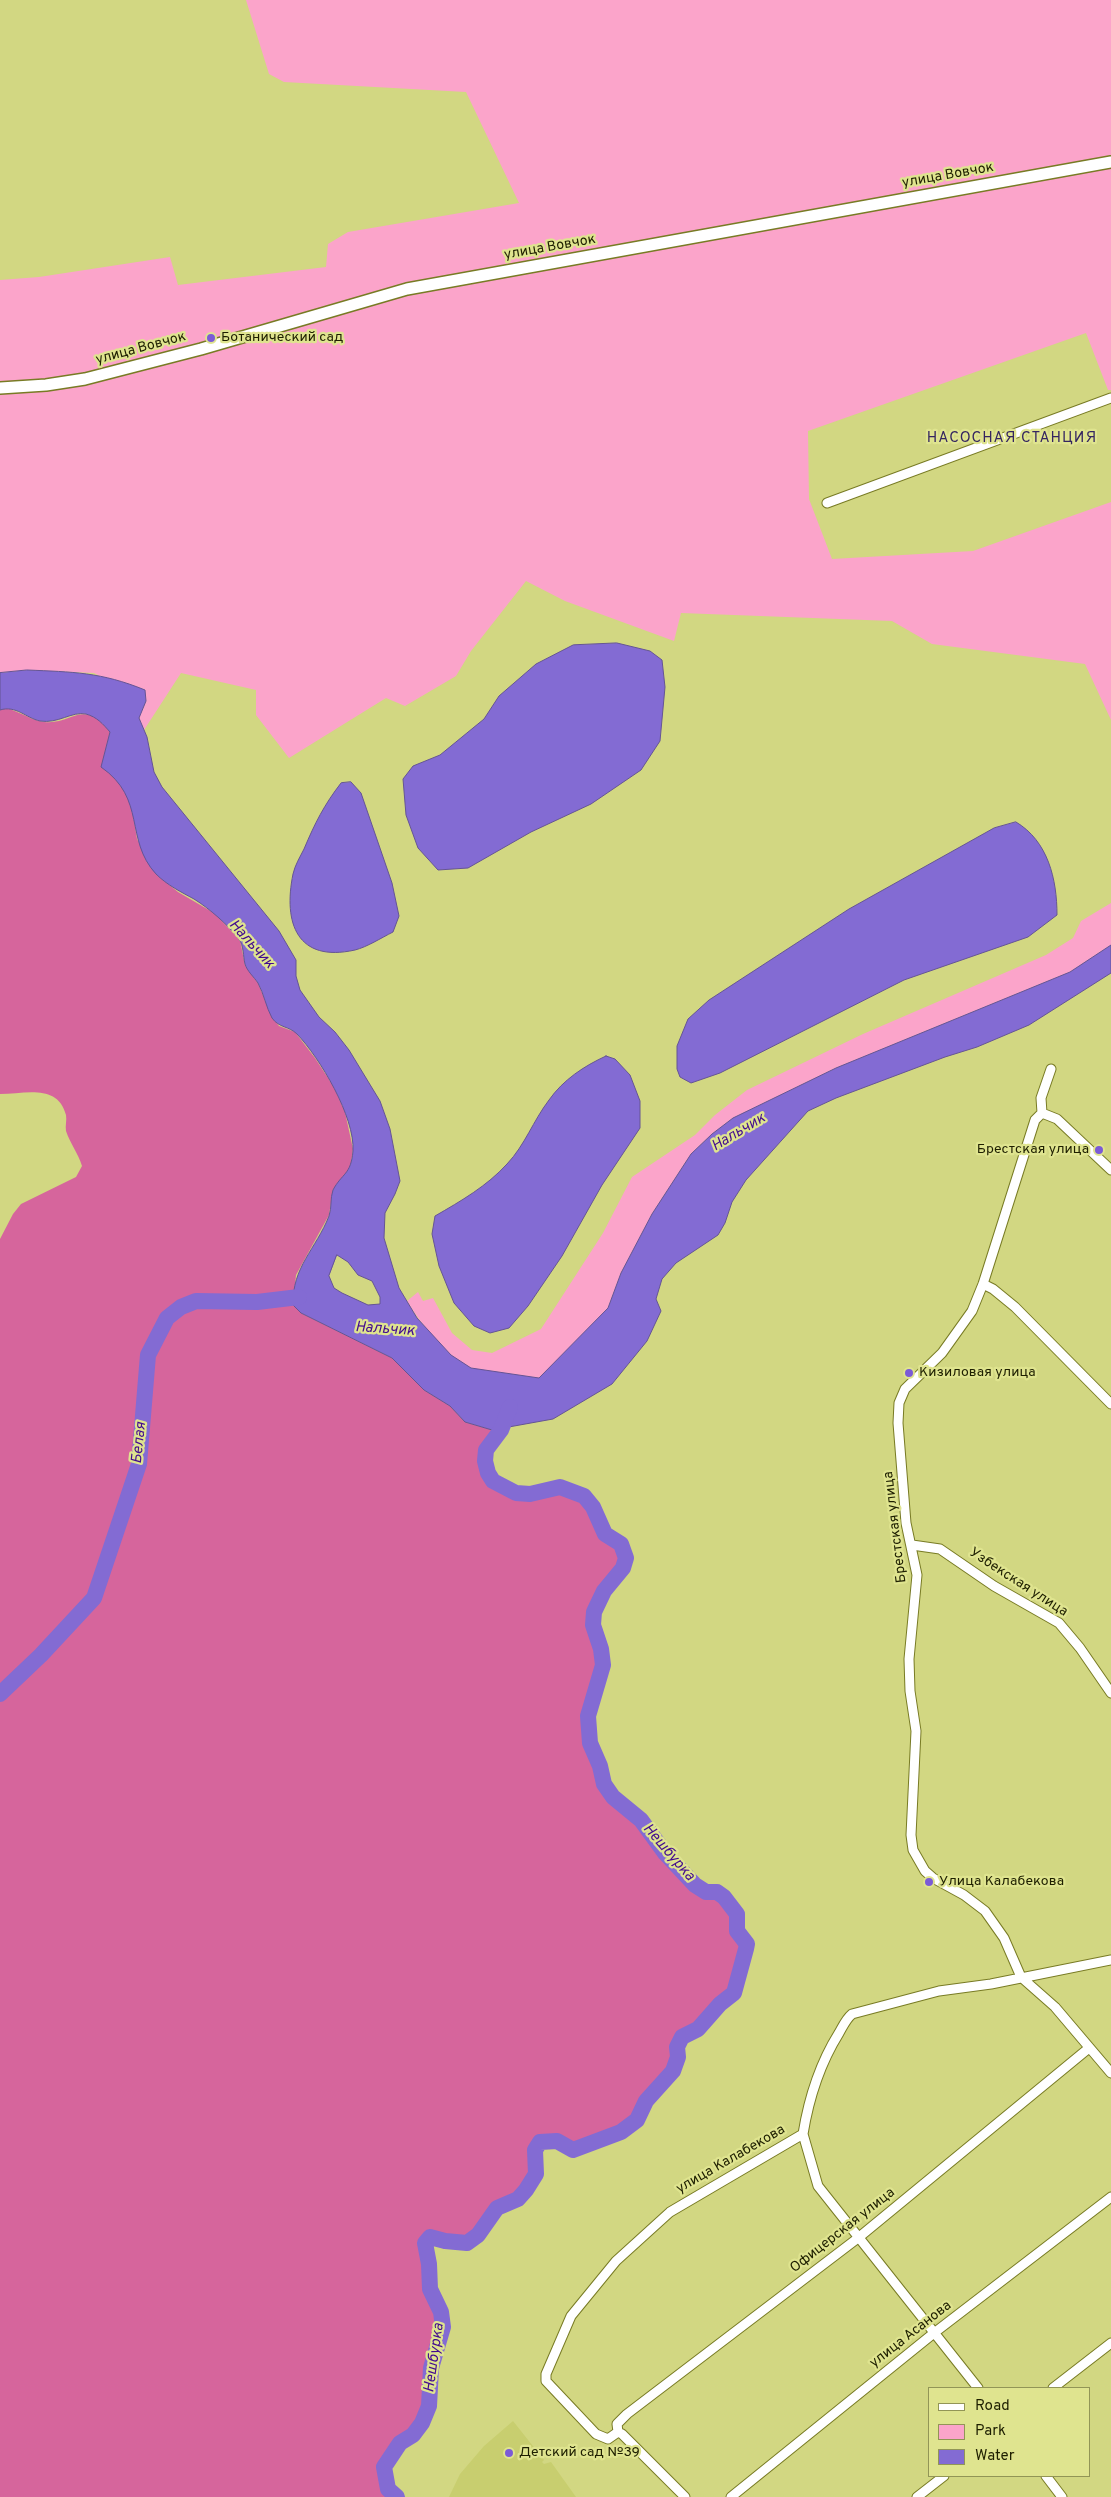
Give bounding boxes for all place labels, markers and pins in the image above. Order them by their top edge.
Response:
place label: Ботанический сад [221,330,343,346]
marker: Ботанический сад [205,332,217,344]
place label: Брестская улица [977,1142,1089,1158]
marker: Брестская улица [1093,1144,1105,1156]
place label: Кизиловая улица [919,1365,1036,1381]
marker: Кизиловая улица [903,1367,915,1379]
place label: Улица Калабекова [939,1874,1064,1890]
marker: Улица Калабекова [923,1876,935,1888]
place label: Детский сад №39 [519,2445,640,2461]
marker: Детский сад №39 [503,2447,515,2459]

